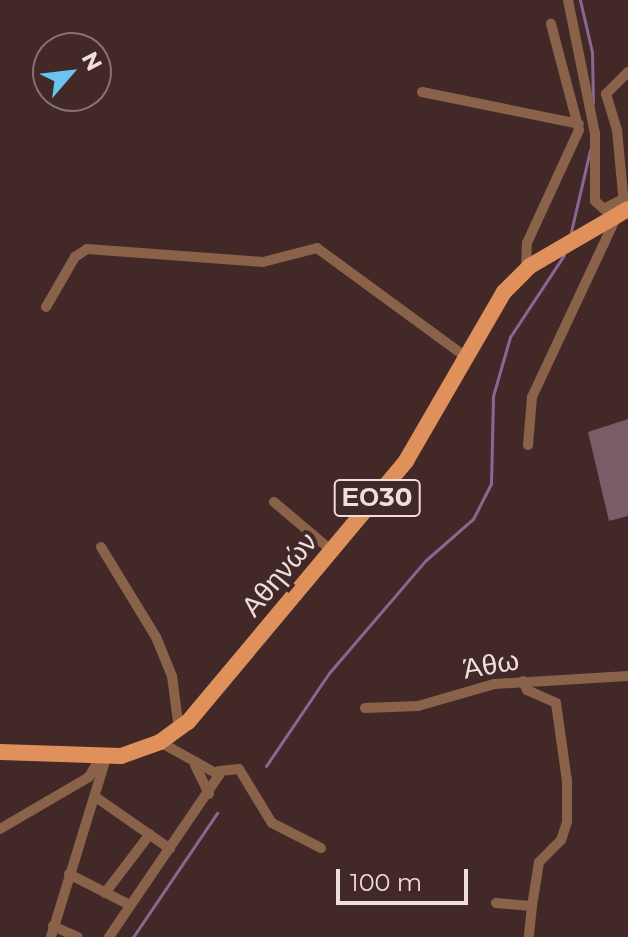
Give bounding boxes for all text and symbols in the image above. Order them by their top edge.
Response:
north arrow [32,32,112,112]
text: N [76,47,108,76]
road number: ΕΟ30 [333,476,421,520]
street label: Αθηνών [234,525,324,623]
street label: Άθω [460,643,522,685]
scale bar [340,853,472,903]
text: 100 m [350,868,422,897]

